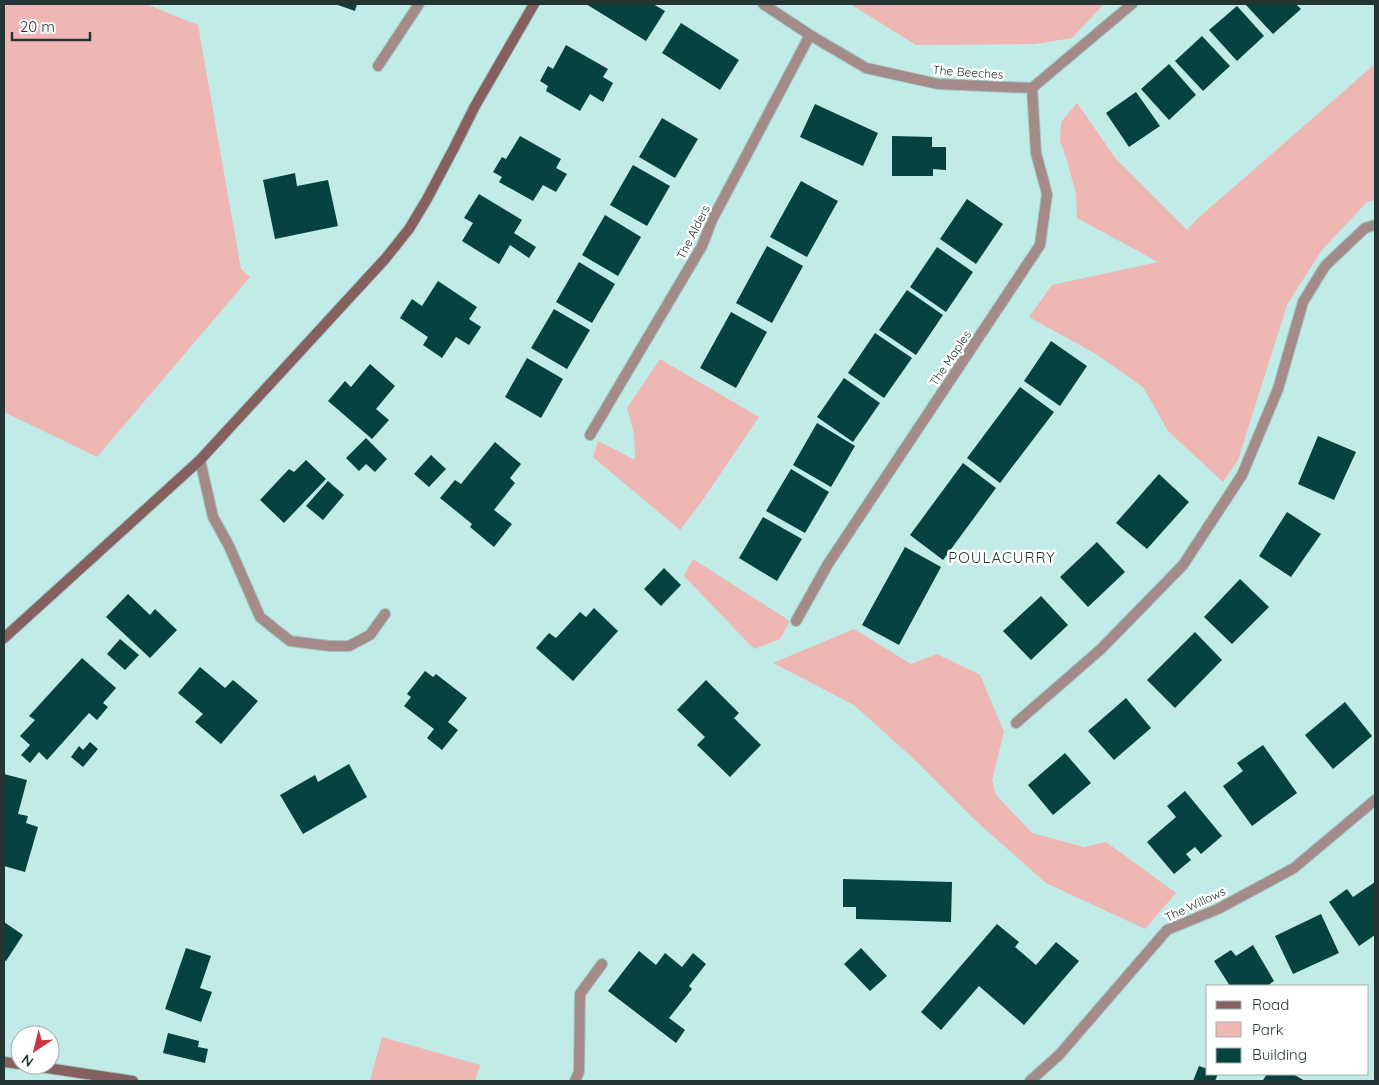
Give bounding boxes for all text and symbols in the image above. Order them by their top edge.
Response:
scale bar [12,10,90,42]
text: 20 m [20,17,55,36]
street label: The Beeches [932,62,1004,82]
street label: The Alders [673,202,713,262]
street label: The Maples [926,327,974,389]
district label: POULACURRY [948,548,1056,567]
street label: The Willows [1162,883,1228,925]
legend [1206,985,1369,1075]
text: Road [1252,995,1289,1014]
text: Park [1252,1020,1284,1039]
north arrow [10,1025,60,1075]
text: Building [1252,1045,1307,1064]
text: N [18,1050,37,1071]

